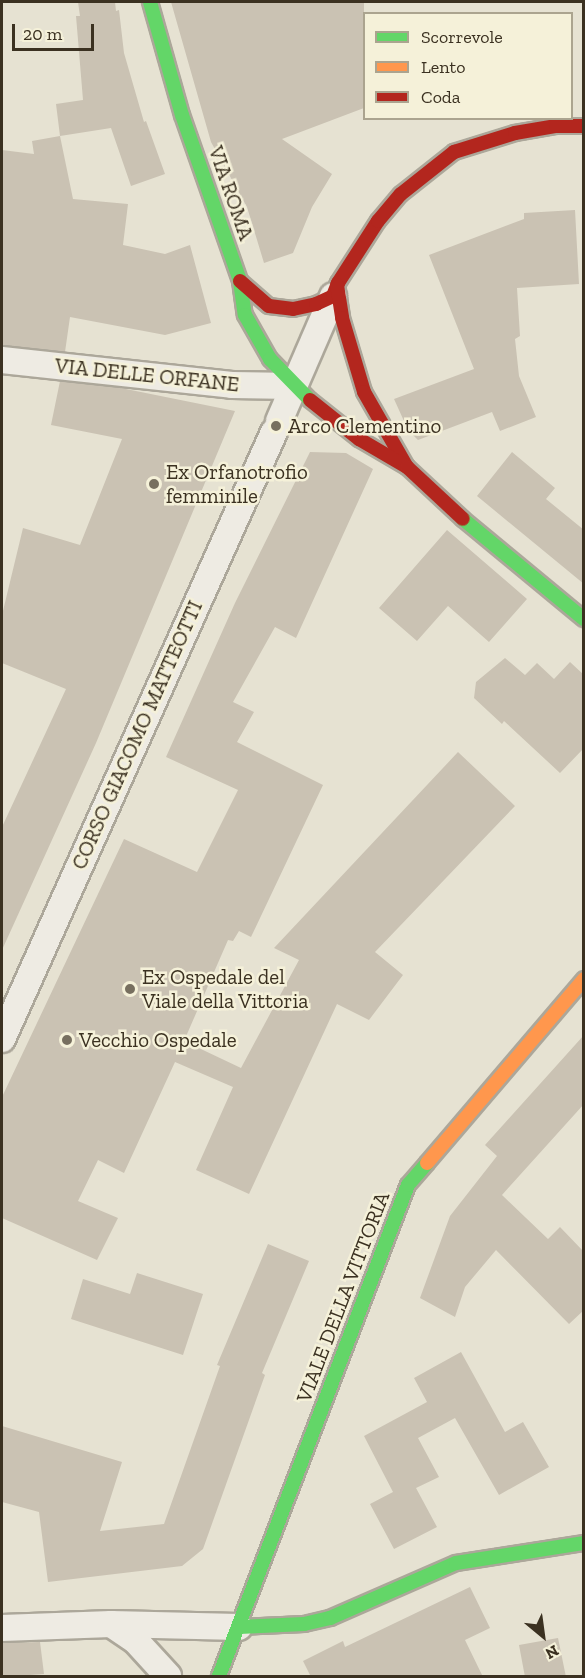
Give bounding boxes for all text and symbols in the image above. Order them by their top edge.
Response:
scale bar [15,12,98,50]
legend [363,12,573,120]
text: 20 m [23,23,62,45]
text: Scorrevole [421,26,503,48]
text: Lento [421,56,466,78]
text: Coda [421,86,460,108]
street label: VIA ROMA [203,142,259,244]
street label: VIA DELLE ORFANE [53,353,241,397]
place label: Arco Clementino [288,413,441,439]
marker: Arco Clementino [269,419,283,433]
place label: Ex Orfanotrofio femminile [166,459,308,509]
marker: Ex Orfanotrofio femminile [147,477,161,491]
street label: CORSO GIACOMO MATTEOTTI [66,597,208,873]
place label: Ex Ospedale del Viale della Vittoria [142,964,309,1014]
marker: Ex Ospedale del Viale della Vittoria [123,982,137,996]
place label: Vecchio Ospedale [79,1027,237,1053]
marker: Vecchio Ospedale [60,1033,74,1047]
street label: VIALE DELLA VITTORIA [291,1187,395,1407]
north arrow [513,1606,573,1666]
text: N [542,1641,562,1663]

